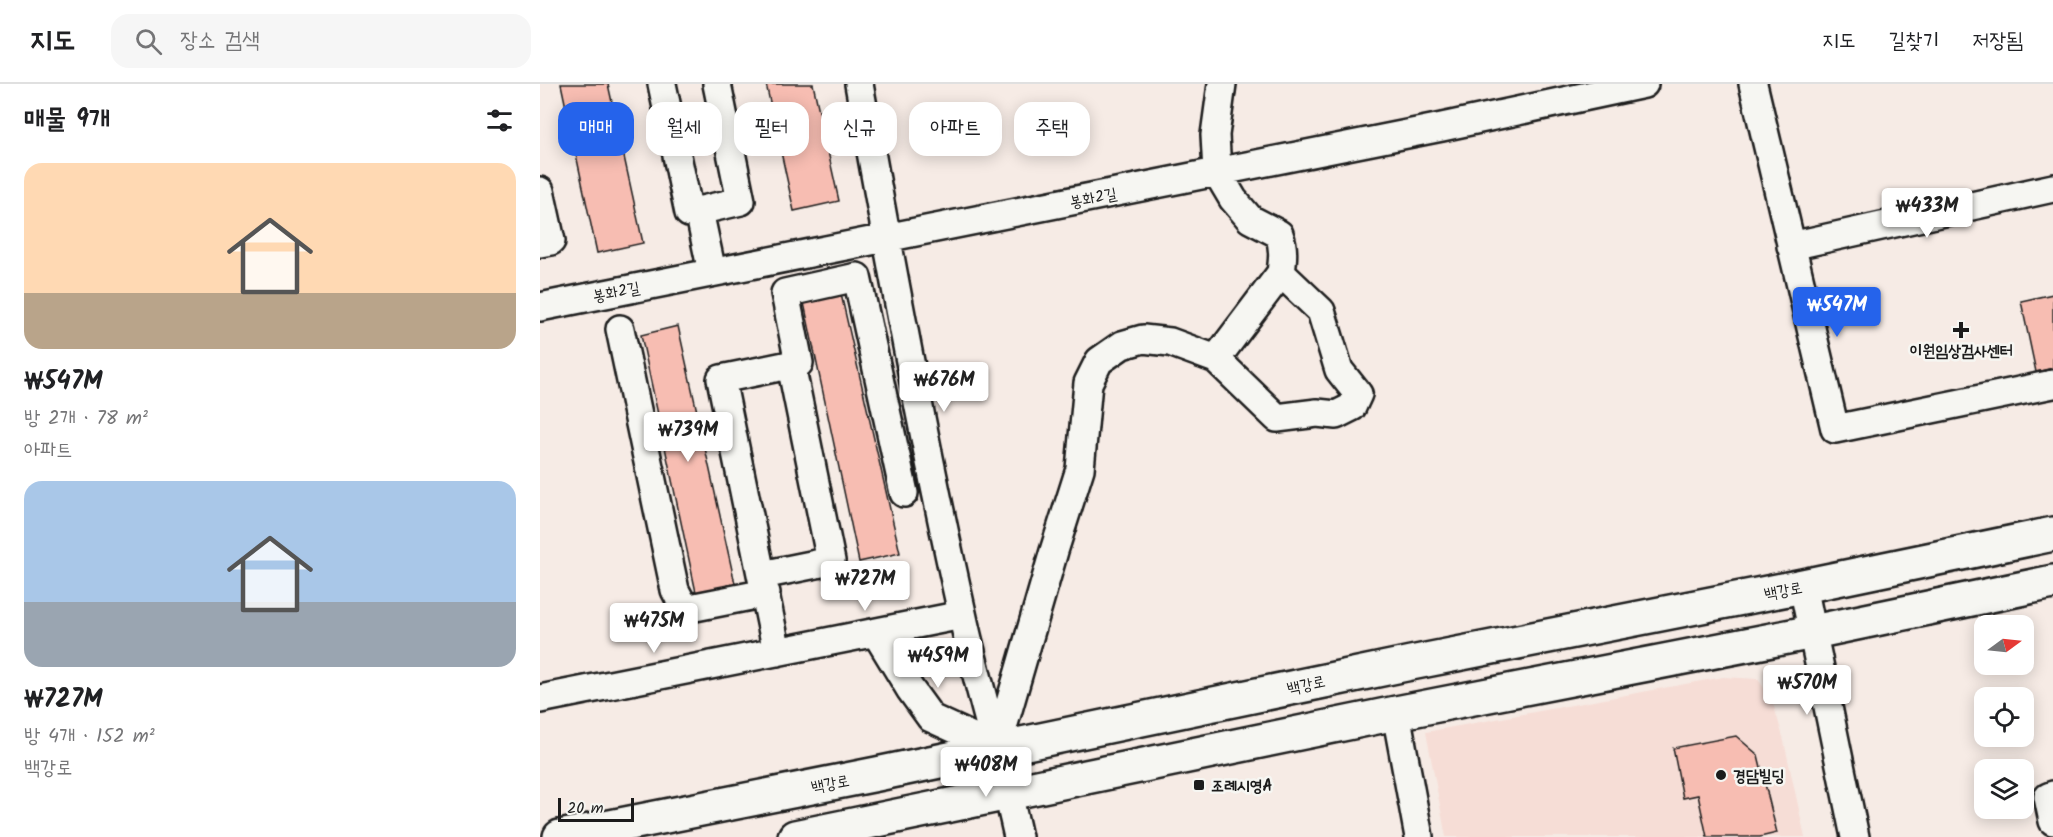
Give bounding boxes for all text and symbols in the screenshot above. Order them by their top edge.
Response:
search box [111,14,531,68]
text: 지도 [30,19,75,64]
text: 장소 검색 [180,24,260,59]
icon: search [132,25,165,58]
text: 지도 [1822,25,1856,58]
text: 길찾기 [1889,25,1939,58]
text: 저장됨 [1972,25,2023,58]
text: 매물 9개 [24,99,110,141]
chip: 매매 [558,102,634,156]
chip: 월세 [646,102,722,156]
chip: 필터 [734,102,809,156]
chip: 신규 [821,102,897,156]
chip: 아파트 [909,102,1002,156]
chip: 주택 [1014,102,1090,156]
icon: filters [483,104,516,137]
street label: 봉화2길 [1067,182,1119,215]
pin: ₩433M [1885,188,1969,239]
text: ₩433M [1896,191,1958,223]
icon: home [216,202,324,310]
street label: 봉화2길 [590,276,642,309]
pin: ₩547M [1795,287,1879,338]
text: ₩547M [1807,290,1867,322]
marker: 이원임상검사센터 [1952,321,1970,339]
place label: 이원임상검사센터 [1910,339,2013,364]
text: ₩547M [24,361,103,403]
pin: ₩676M [902,362,986,413]
text: ₩676M [913,365,975,397]
text: 방 2개 · 78 m² [24,403,148,435]
pin: ₩739M [646,412,730,463]
text: ₩739M [658,415,718,447]
text: 아파트 [24,435,72,467]
icon: home [216,520,324,628]
pin: ₩727M [823,561,907,612]
text: ₩727M [835,564,895,596]
street label: 백강로 [1762,576,1805,607]
pin: ₩475M [612,603,696,654]
text: ₩475M [624,606,684,638]
north arrow [1974,615,2034,675]
map controls [1974,615,2034,819]
pin: ₩459M [896,638,980,689]
text: ₩459M [907,641,969,673]
pin: ₩570M [1765,665,1849,716]
text: ₩570M [1777,668,1837,700]
street label: 백강로 [1285,669,1328,702]
text: ₩727M [24,679,103,721]
button: locate [1974,687,2034,747]
text: 방 4개 · 152 m² [24,721,155,753]
pin: ₩408M [944,747,1028,798]
text: ₩408M [955,750,1017,782]
text: 백강로 [24,753,72,785]
button: layers [1974,759,2034,819]
place label: 경담빌딩 [1733,764,1785,789]
marker: 경담빌딩 [1714,768,1728,782]
street label: 백강로 [809,769,852,800]
place label: 조례시영A [1211,774,1273,799]
marker: 조례시영A [1192,778,1206,792]
scale bar [558,795,634,822]
text: 20 m [567,796,603,821]

